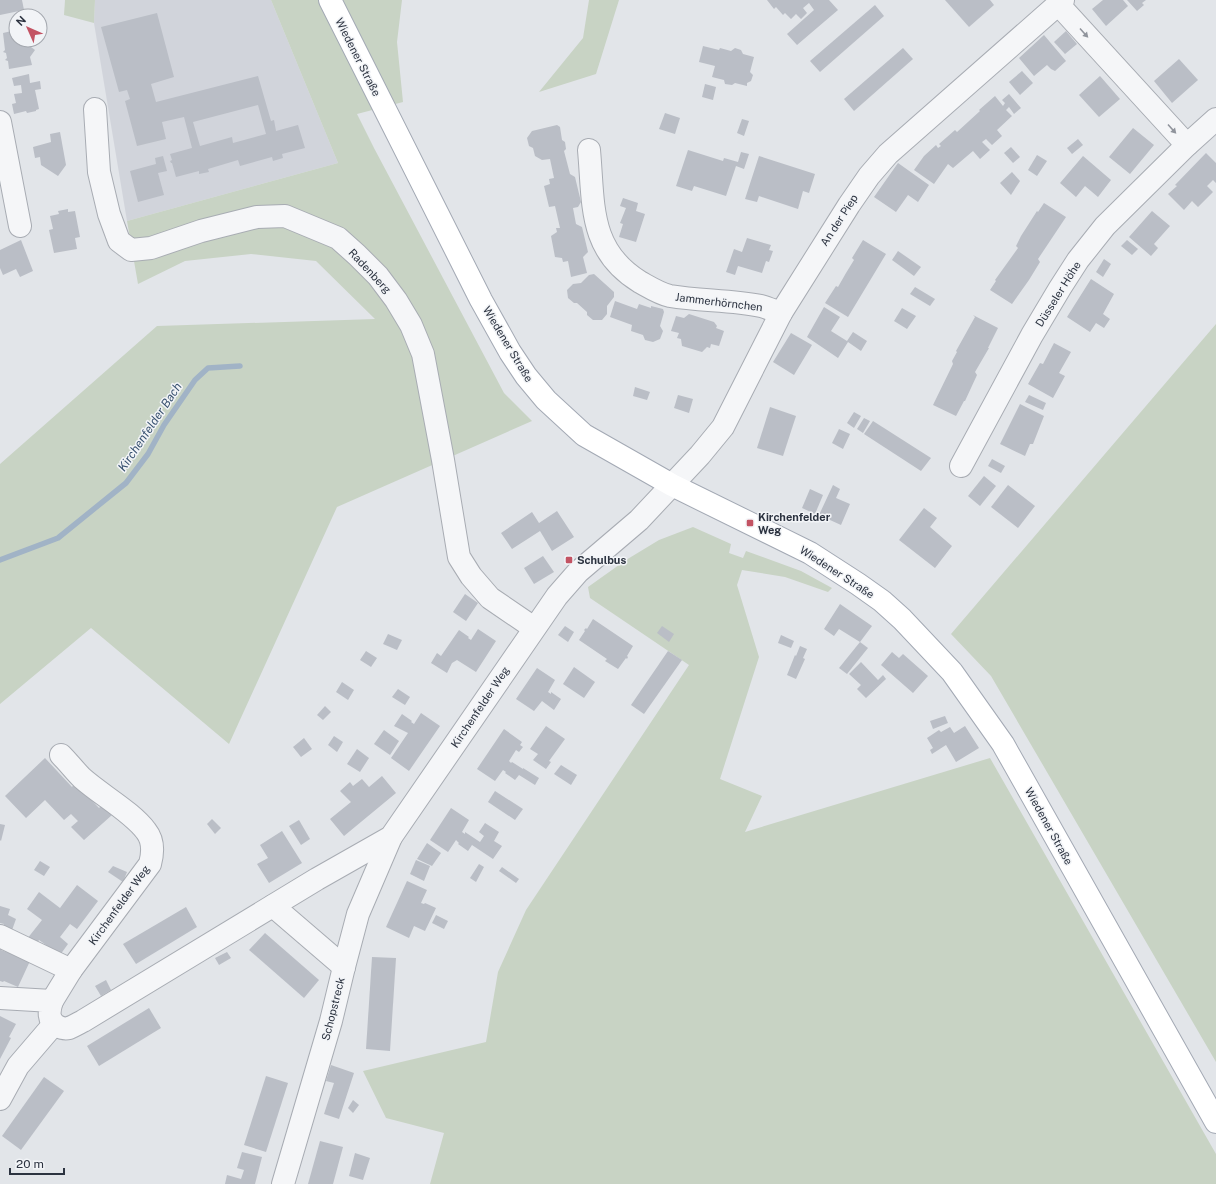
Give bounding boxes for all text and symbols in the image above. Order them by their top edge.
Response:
north arrow [8,8,48,48]
text: N [14,14,28,28]
street label: Wiedener Straße [333,16,383,98]
one-way arrow [1080,27,1089,38]
one-way arrow [1167,124,1176,133]
street label: An der Piep [818,192,860,248]
street label: Radenberg [346,246,394,296]
street label: Düsseler Höhe [1033,259,1083,329]
street label: Jammerhörnchen [675,291,763,313]
street label: Wiedener Straße [481,304,535,384]
water label: Kirchenfelder Bach [115,380,185,474]
place label: Kirchenfelder Weg [758,511,831,536]
marker: Kirchenfelder Weg [745,518,755,528]
street label: Wiedener Straße [798,544,876,600]
place label: Schulbus [577,554,626,566]
marker: Schulbus [564,555,574,565]
street label: Kirchenfelder Weg [448,664,512,750]
street label: Wiedener Straße [1023,785,1075,867]
street label: Kirchenfelder Weg [86,863,152,947]
street label: Schopstreck [319,976,347,1042]
scale bar [10,1150,64,1176]
text: 20 m [16,1157,44,1171]

